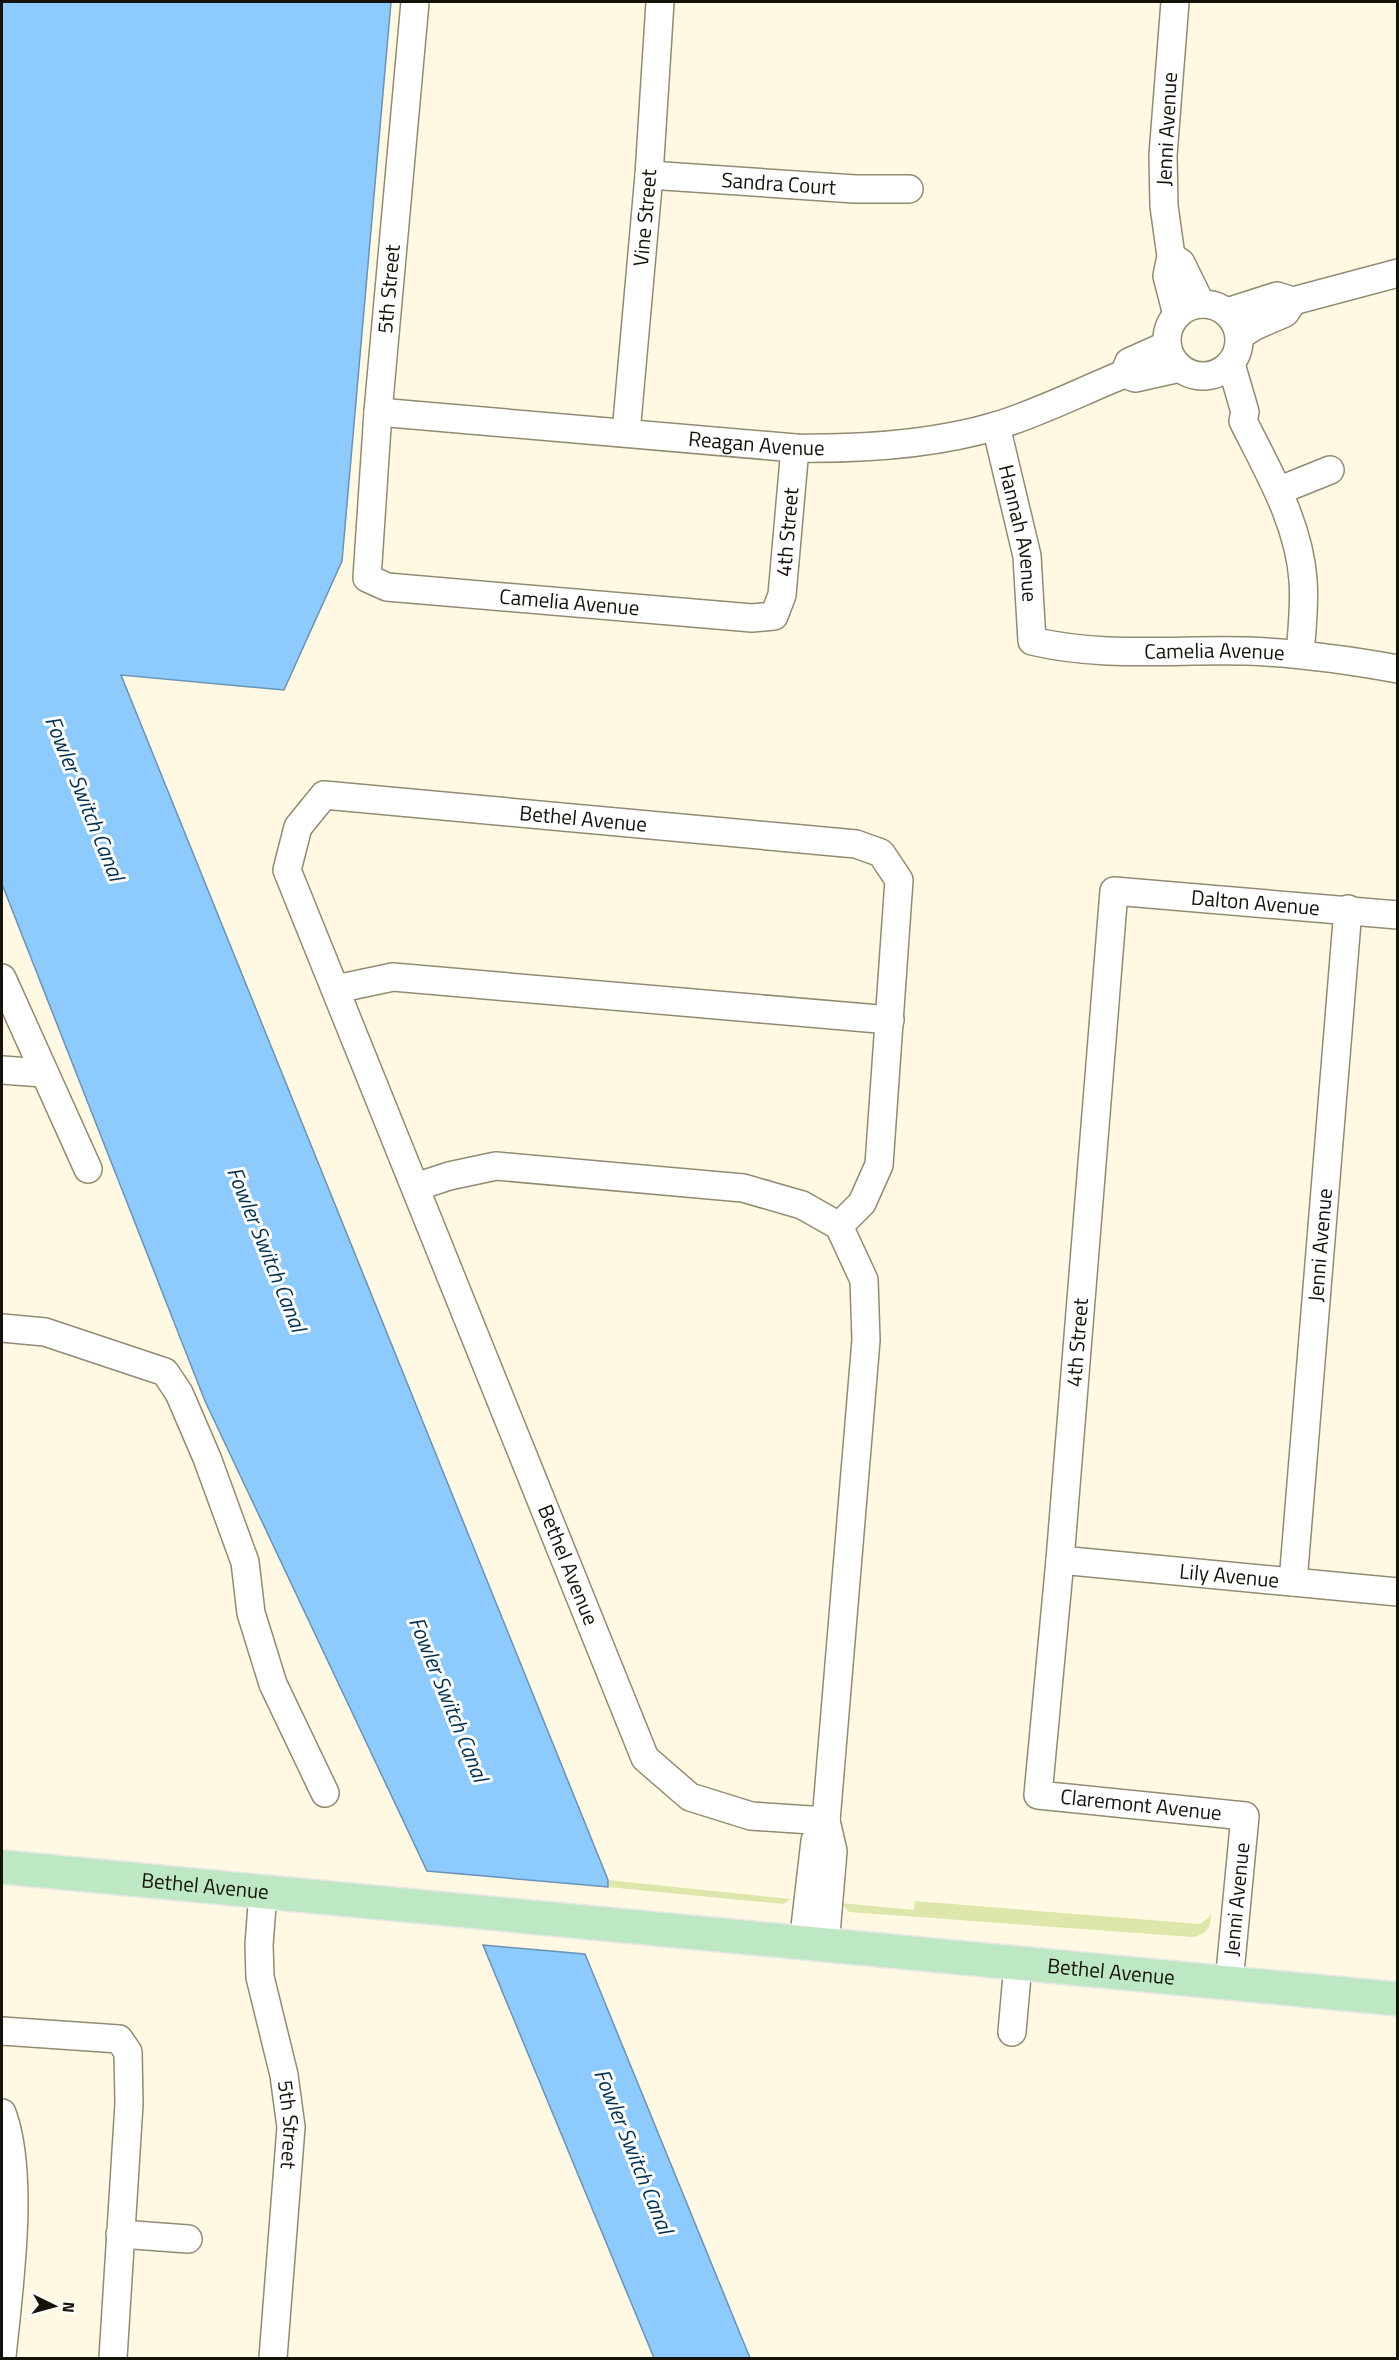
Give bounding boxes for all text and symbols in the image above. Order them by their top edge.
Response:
street label: Jenni Avenue [1147,71,1185,187]
street label: Sandra Court [720,163,838,203]
street label: Vine Street [624,168,664,268]
street label: 5th Street [368,242,408,335]
street label: Reagan Avenue [687,422,825,463]
street label: Hannah Avenue [991,461,1047,603]
street label: 4th Street [767,486,806,578]
street label: Camelia Avenue [498,580,641,623]
street label: Camelia Avenue [1144,634,1286,668]
water label: Fowler Switch Canal [36,710,134,888]
street label: Bethel Avenue [518,796,648,840]
street label: Dalton Avenue [1190,881,1321,923]
water label: Fowler Switch Canal [218,1161,316,1339]
street label: Jenni Avenue [1299,1187,1340,1303]
street label: 4th Street [1057,1296,1096,1388]
street label: Bethel Avenue [530,1499,608,1630]
street label: Lily Avenue [1178,1554,1281,1596]
water label: Fowler Switch Canal [400,1611,498,1789]
street label: Claremont Avenue [1059,1780,1223,1828]
street label: Jenni Avenue [1215,1841,1257,1958]
street label: Bethel Avenue [140,1863,270,1907]
street label: Bethel Avenue [1046,1949,1176,1993]
water label: Fowler Switch Canal [585,2063,683,2241]
street label: 5th Street [270,2078,308,2171]
north arrow [24,2276,84,2336]
text: N [57,2301,81,2314]

